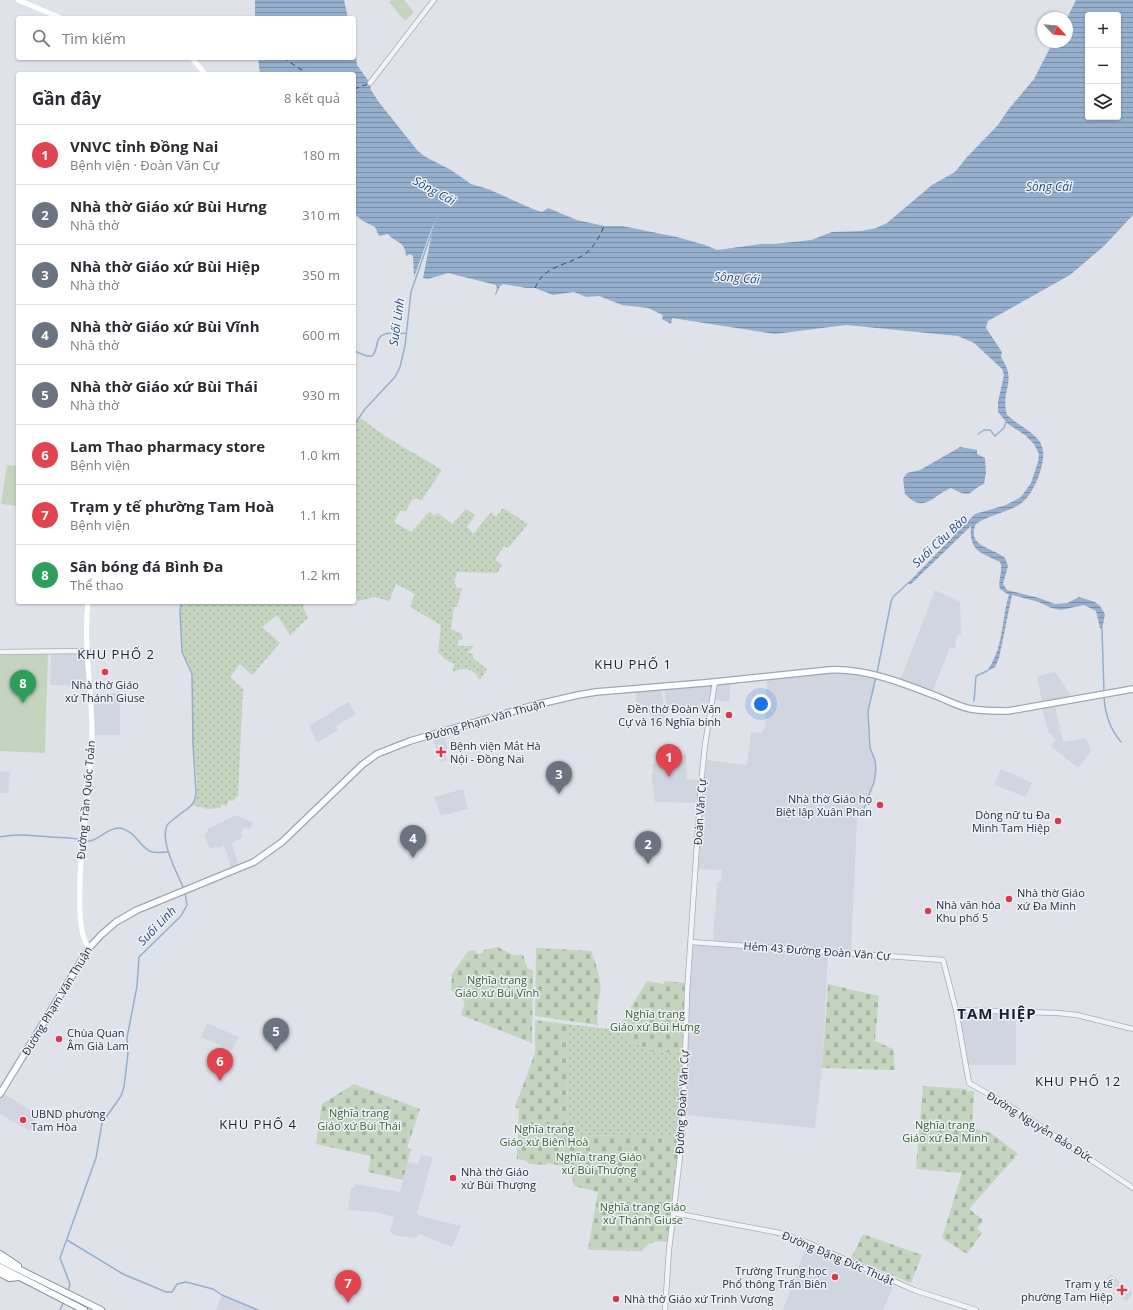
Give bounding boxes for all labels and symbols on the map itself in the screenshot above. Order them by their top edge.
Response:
north arrow [1037,12,1073,48]
water label: Sông Cái [410,172,459,210]
water label: Sông Cái [1026,178,1073,195]
water label: Sông Cái [714,267,762,288]
water label: Suối Linh [385,297,408,347]
water label: Suối Cầu Bào [908,510,971,571]
district label: KHU PHỐ 2 [77,645,155,663]
district label: KHU PHỐ 1 [594,655,672,673]
marker: Nhà thờ Giáo xứ Thánh Giuse [100,667,110,677]
pin: 8 [10,670,36,703]
place label: Nhà thờ Giáo xứ Thánh Giuse [65,677,145,705]
your location [751,694,771,714]
street label: Đường Phạm Văn Thuận [423,695,547,744]
place label: Đền thờ Đoàn Văn Cự và 16 Nghĩa binh [618,701,721,729]
marker: Đền thờ Đoàn Văn Cự và 16 Nghĩa binh [724,710,734,720]
place label: Bệnh viện Mắt Hà Nội - Đồng Nai [450,738,541,766]
street label: Đường Trần Quốc Toản [73,740,98,860]
pin: 1 [656,744,682,777]
marker: Bệnh viện Mắt Hà Nội - Đồng Nai [435,746,447,758]
pin: 3 [546,761,572,794]
street label: Đoàn Văn Cự [690,777,709,846]
place label: Nhà thờ Giáo họ Biệt lập Xuân Phan [776,791,872,819]
marker: Nhà thờ Giáo họ Biệt lập Xuân Phan [875,800,885,810]
place label: Dòng nữ tu Đa Minh Tam Hiệp [972,807,1050,835]
marker: Dòng nữ tu Đa Minh Tam Hiệp [1053,816,1063,826]
pin: 4 [400,825,426,858]
pin: 2 [635,831,661,864]
place label: Nhà thờ Giáo xứ Đa Minh [1017,885,1085,913]
marker: Nhà thờ Giáo xứ Đa Minh [1004,894,1014,904]
place label: Nhà văn hóa Khu phố 5 [936,897,1001,925]
water label: Suối Linh [134,902,180,949]
marker: Nhà văn hóa Khu phố 5 [923,906,933,916]
street label: Hẻm 43 Đường Đoàn Văn Cự [743,938,892,963]
street label: Đường Phạm Văn Thuận [18,943,95,1058]
park label: Nghĩa trang Giáo xứ Bùi Vĩnh [455,972,539,1000]
district label: TAM HIỆP [957,1003,1037,1023]
park label: Nghĩa trang Giáo xứ Bùi Hưng [610,1006,700,1034]
pin: 5 [263,1018,289,1051]
place label: Chùa Quan Âm Già Lam [67,1025,129,1053]
marker: Chùa Quan Âm Già Lam [54,1034,64,1044]
pin: 6 [207,1048,233,1081]
street label: Đường Đoàn Văn Cự [671,1049,692,1154]
district label: KHU PHỐ 12 [1035,1072,1121,1090]
street label: Đường Nguyễn Bảo Đức [984,1088,1096,1166]
park label: Nghĩa trang Giáo xứ Bùi Thái [317,1105,401,1133]
place label: UBND phường Tam Hòa [31,1106,105,1134]
marker: UBND phường Tam Hòa [18,1115,28,1125]
district label: KHU PHỐ 4 [219,1115,297,1133]
park label: Nghĩa trang Giáo xứ Đa Minh [902,1117,988,1145]
park label: Nghĩa trang Giáo xứ Biên Hoà [500,1121,588,1149]
park label: Nghĩa trang Giáo xứ Bùi Thượng [556,1149,643,1177]
place label: Nhà thờ Giáo xứ Bùi Thượng [461,1164,536,1192]
marker: Nhà thờ Giáo xứ Bùi Thượng [448,1173,458,1183]
park label: Nghĩa trang Giáo xứ Thánh Giuse [600,1199,687,1227]
street label: Đường Đặng Đức Thuật [780,1227,897,1288]
place label: Trường Trung học Phổ thông Trấn Biên [722,1263,827,1291]
pin: 7 [335,1270,361,1303]
marker: Trường Trung học Phổ thông Trấn Biên [830,1272,840,1282]
place label: Trạm y tế phường Tam Hiệp [1021,1276,1113,1304]
marker: Trạm y tế phường Tam Hiệp [1116,1284,1128,1296]
place label: Nhà thờ Giáo xứ Trinh Vương [624,1291,773,1306]
marker: Nhà thờ Giáo xứ Trinh Vương [611,1294,621,1304]

